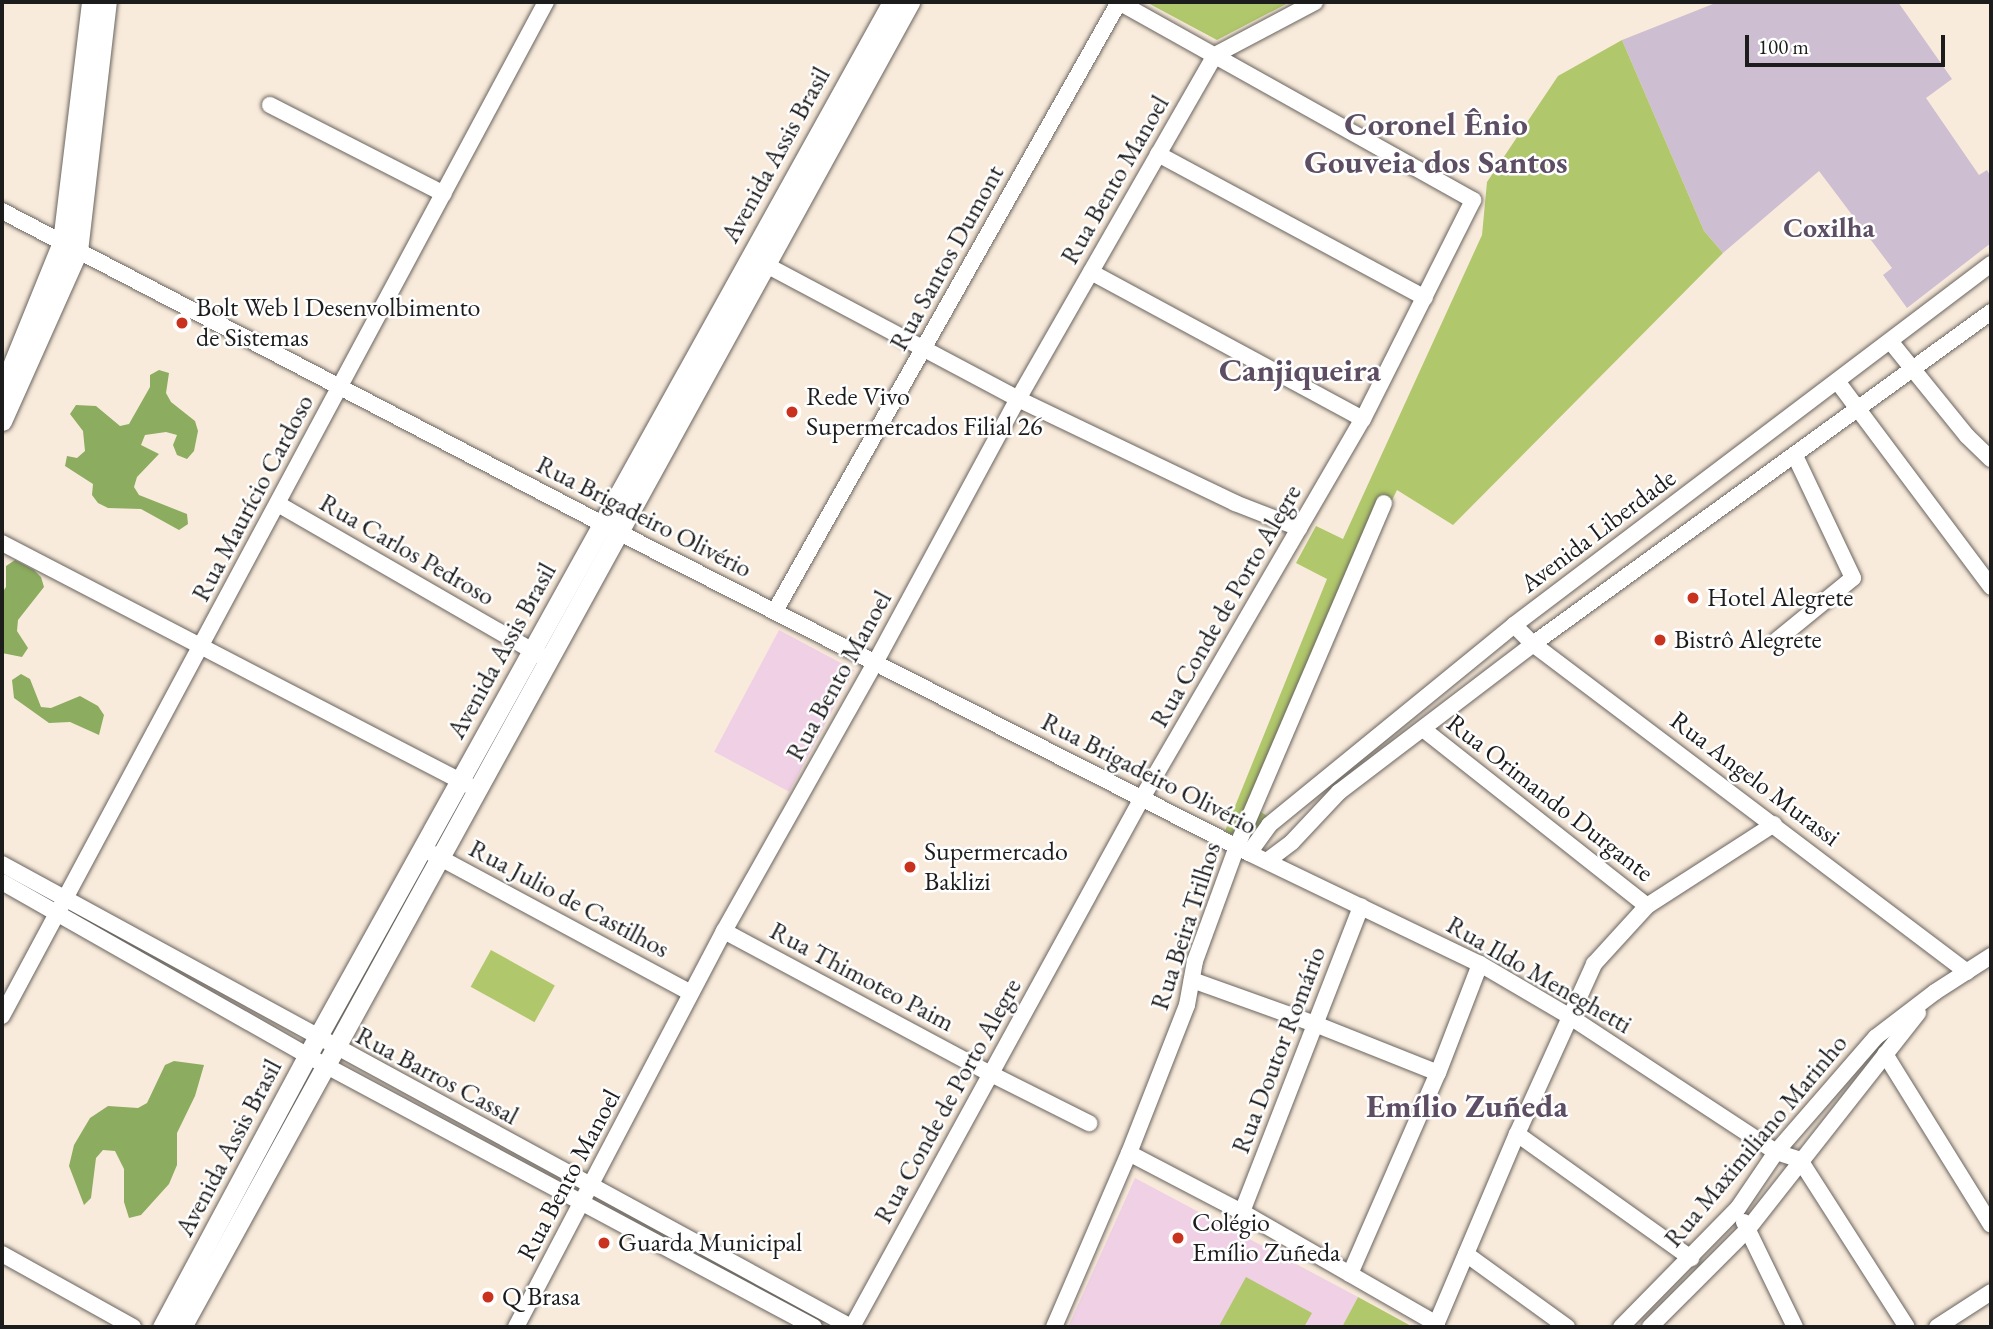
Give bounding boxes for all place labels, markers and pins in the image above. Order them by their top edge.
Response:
place label: Bolt Web l Desenvolbimento de Sistemas [196,292,480,354]
marker: Bolt Web l Desenvolbimento de Sistemas [174,315,190,331]
place label: Rede Vivo Supermercados Filial 26 [806,381,1042,442]
marker: Rede Vivo Supermercados Filial 26 [784,404,800,420]
place label: Hotel Alegrete [1707,582,1853,614]
marker: Hotel Alegrete [1685,590,1701,606]
place label: Bistrô Alegrete [1674,624,1822,656]
marker: Bistrô Alegrete [1652,632,1668,648]
place label: Supermercado Baklizi [924,836,1068,898]
marker: Supermercado Baklizi [902,859,918,875]
place label: Colégio Emílio Zuñeda [1192,1207,1340,1268]
place label: Guarda Municipal [618,1227,802,1259]
marker: Colégio Emílio Zuñeda [1170,1230,1186,1246]
marker: Guarda Municipal [596,1235,612,1251]
place label: Q Brasa [502,1281,580,1313]
marker: Q Brasa [480,1289,496,1305]

